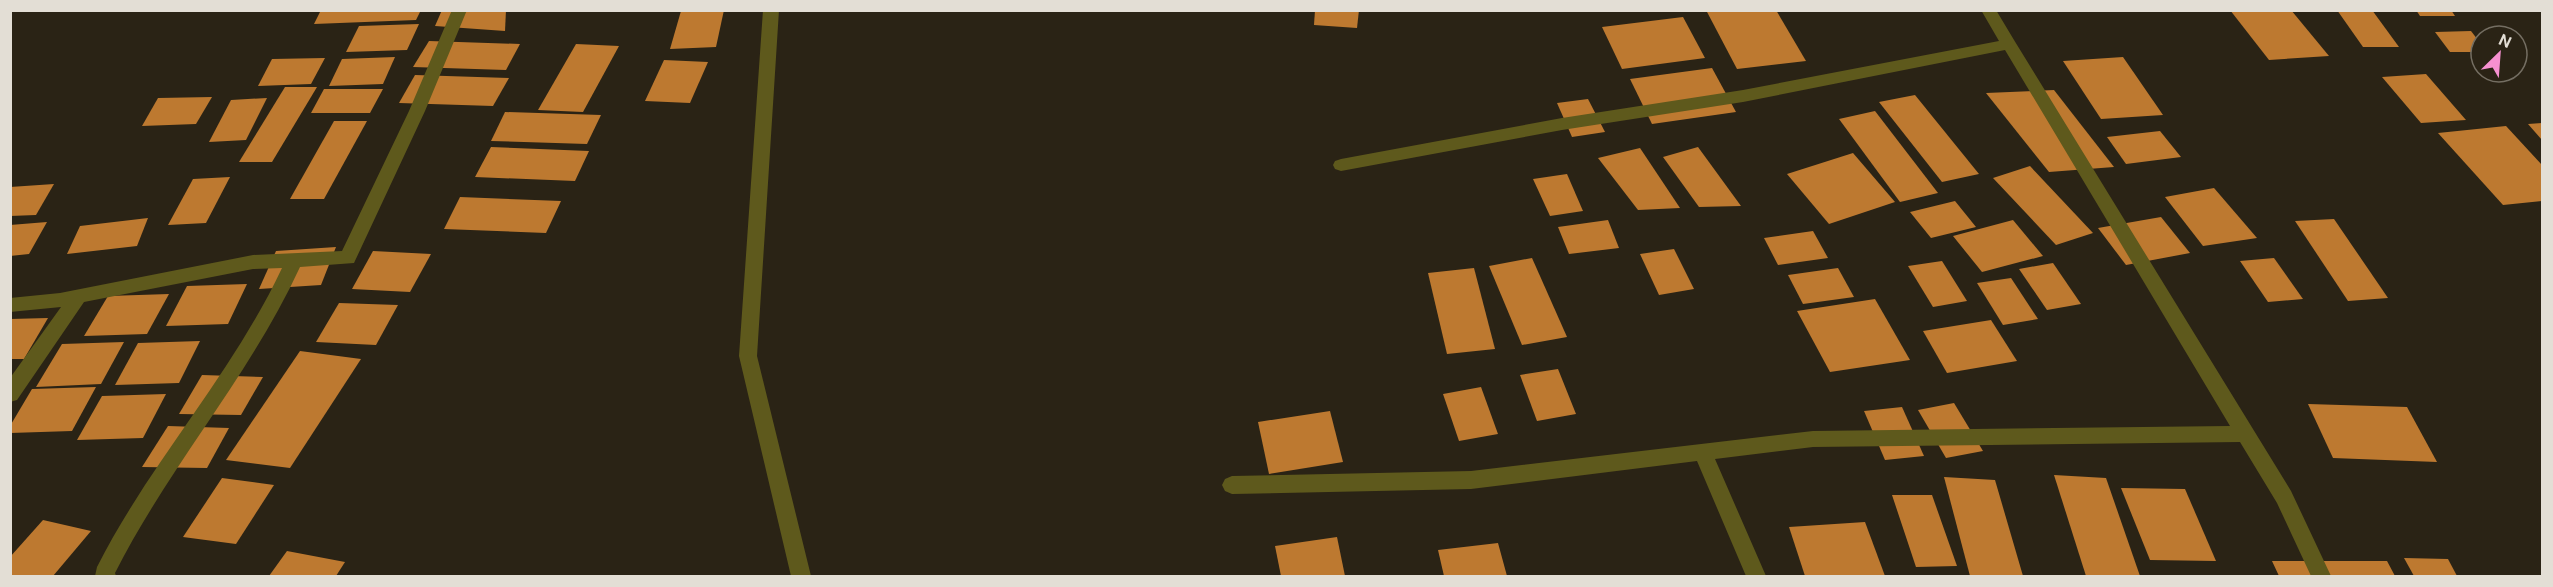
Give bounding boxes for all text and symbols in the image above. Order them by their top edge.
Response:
north arrow [2469,24,2529,84]
text: N [2495,29,2515,53]

